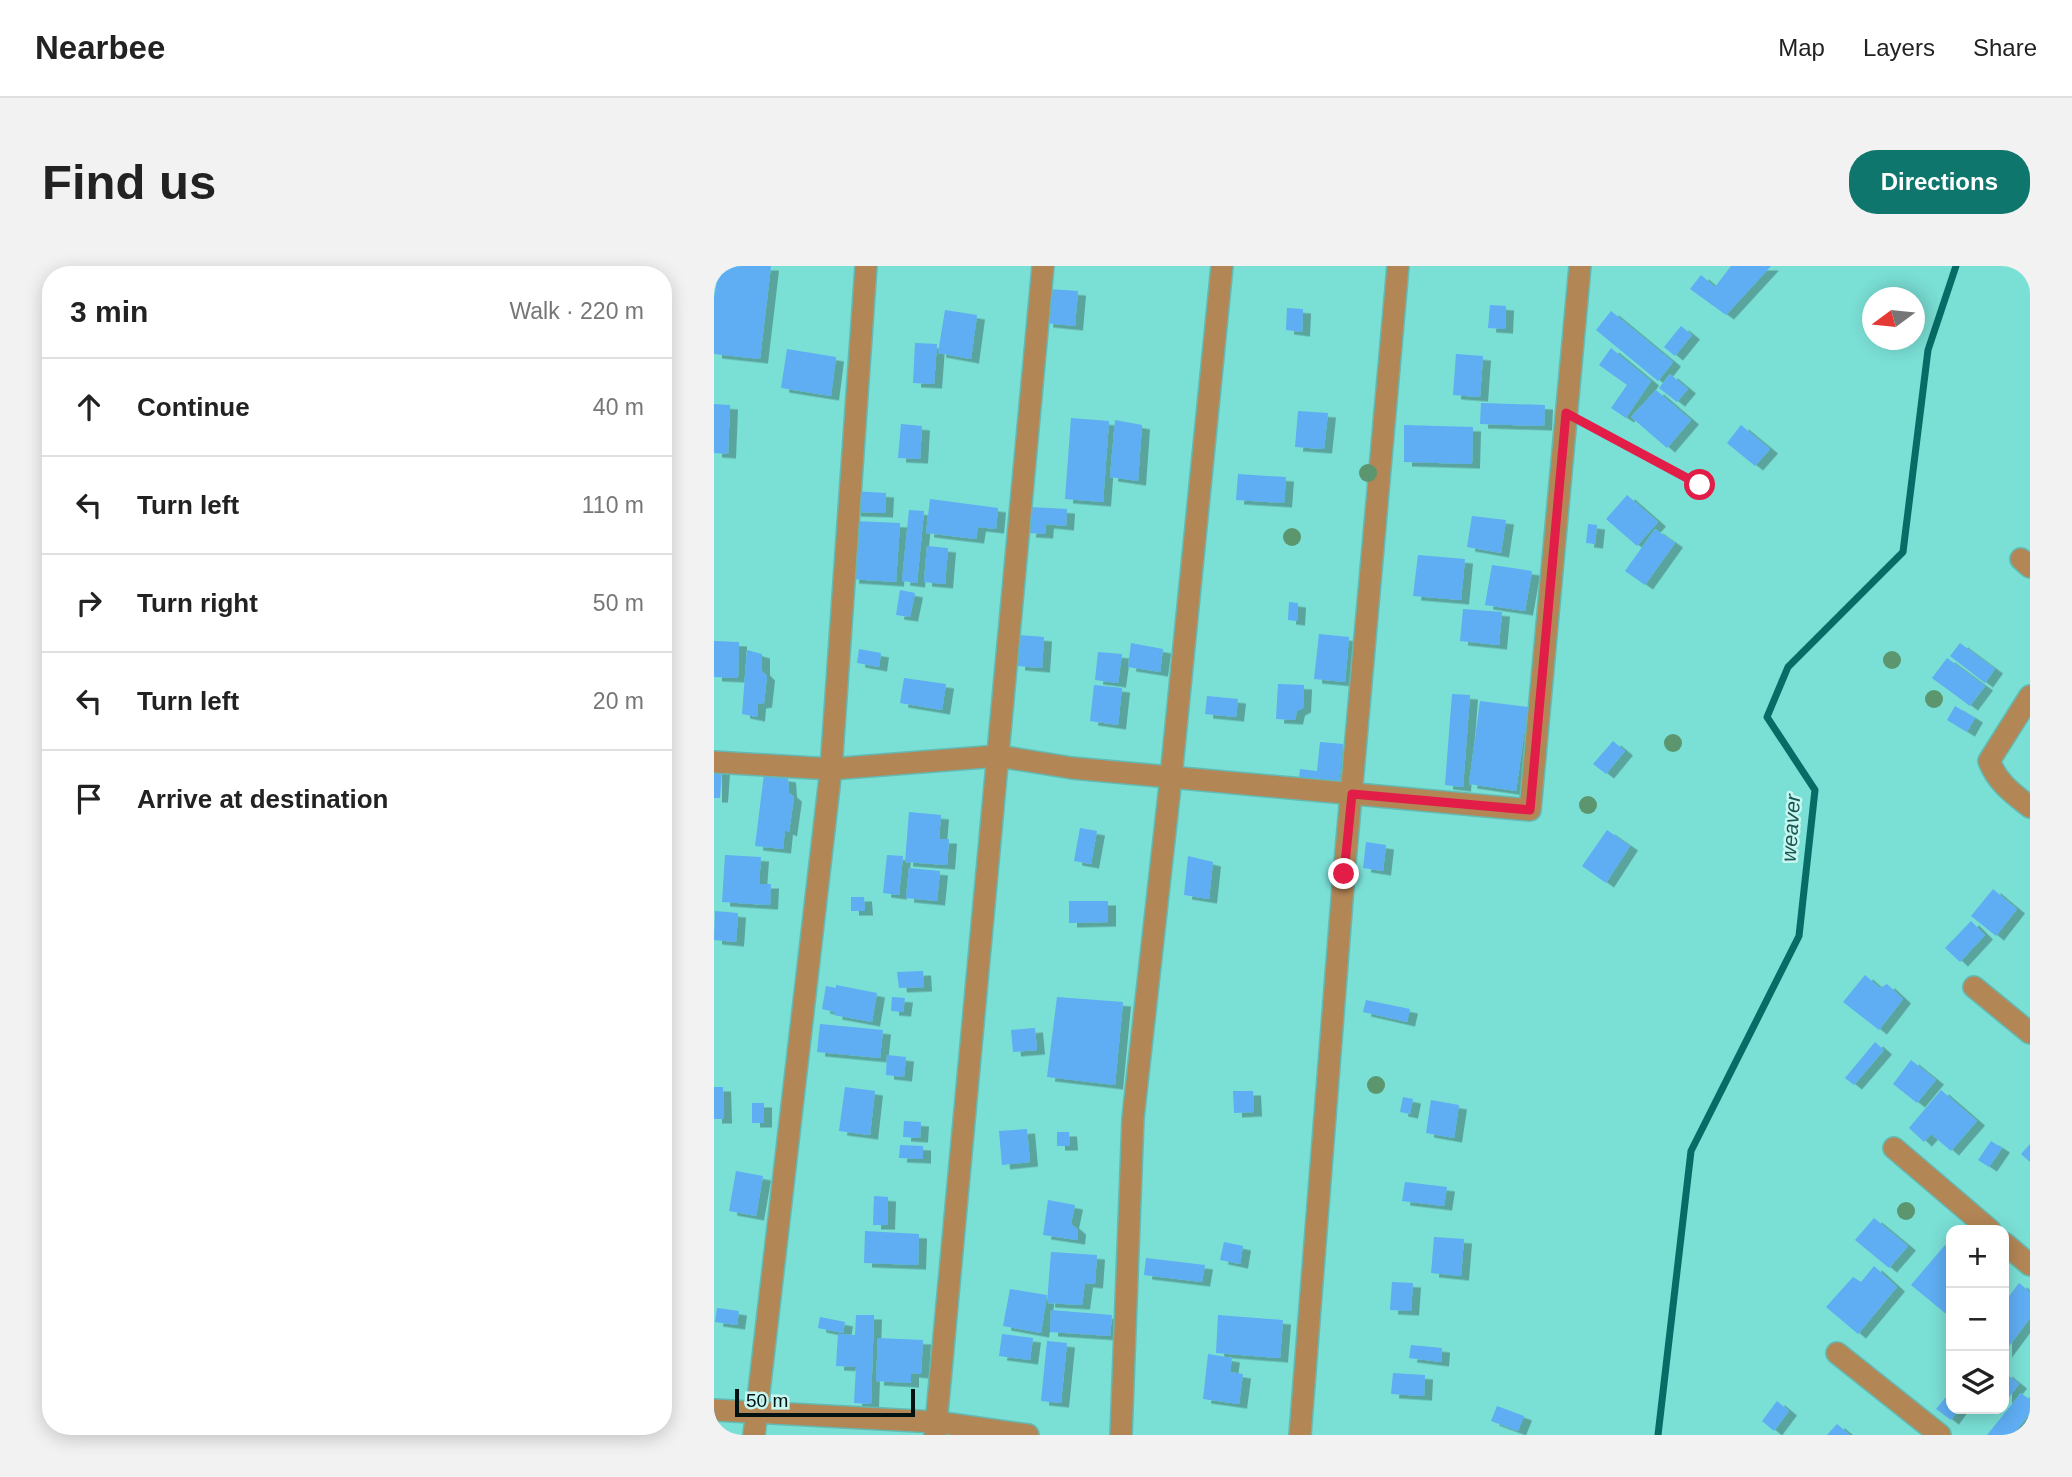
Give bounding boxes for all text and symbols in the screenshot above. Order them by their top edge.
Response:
text: Nearbee [35,29,165,66]
text: Map [1778,34,1825,61]
text: Layers [1863,34,1935,61]
text: Share [1973,34,2037,61]
button: Directions [1849,150,2030,214]
text: Find us [42,155,216,209]
north arrow [1862,287,1925,350]
text: 3 min [70,295,148,328]
text: Walk · 220 m [509,298,644,324]
icon: ahead [70,388,108,426]
text: Continue [137,392,250,422]
text: 40 m [593,394,644,420]
route start [1684,469,1715,500]
icon: left [70,486,108,524]
text: Turn left [137,490,239,520]
text: 110 m [582,492,644,518]
icon: right [70,584,108,622]
text: Turn right [137,588,258,618]
text: 50 m [593,590,644,616]
icon: left [70,682,108,720]
text: Turn left [137,686,239,716]
text: 20 m [593,688,644,714]
icon: arrive [70,780,108,818]
text: Arrive at destination [137,784,388,814]
water label: weaver [1777,792,1804,863]
route end [1328,858,1359,889]
map controls [1946,1225,2009,1414]
button: + [1946,1225,2009,1288]
button: − [1946,1288,2009,1351]
button: layers [1946,1351,2009,1414]
scale bar [735,1386,915,1418]
text: 50 m [746,1390,788,1411]

